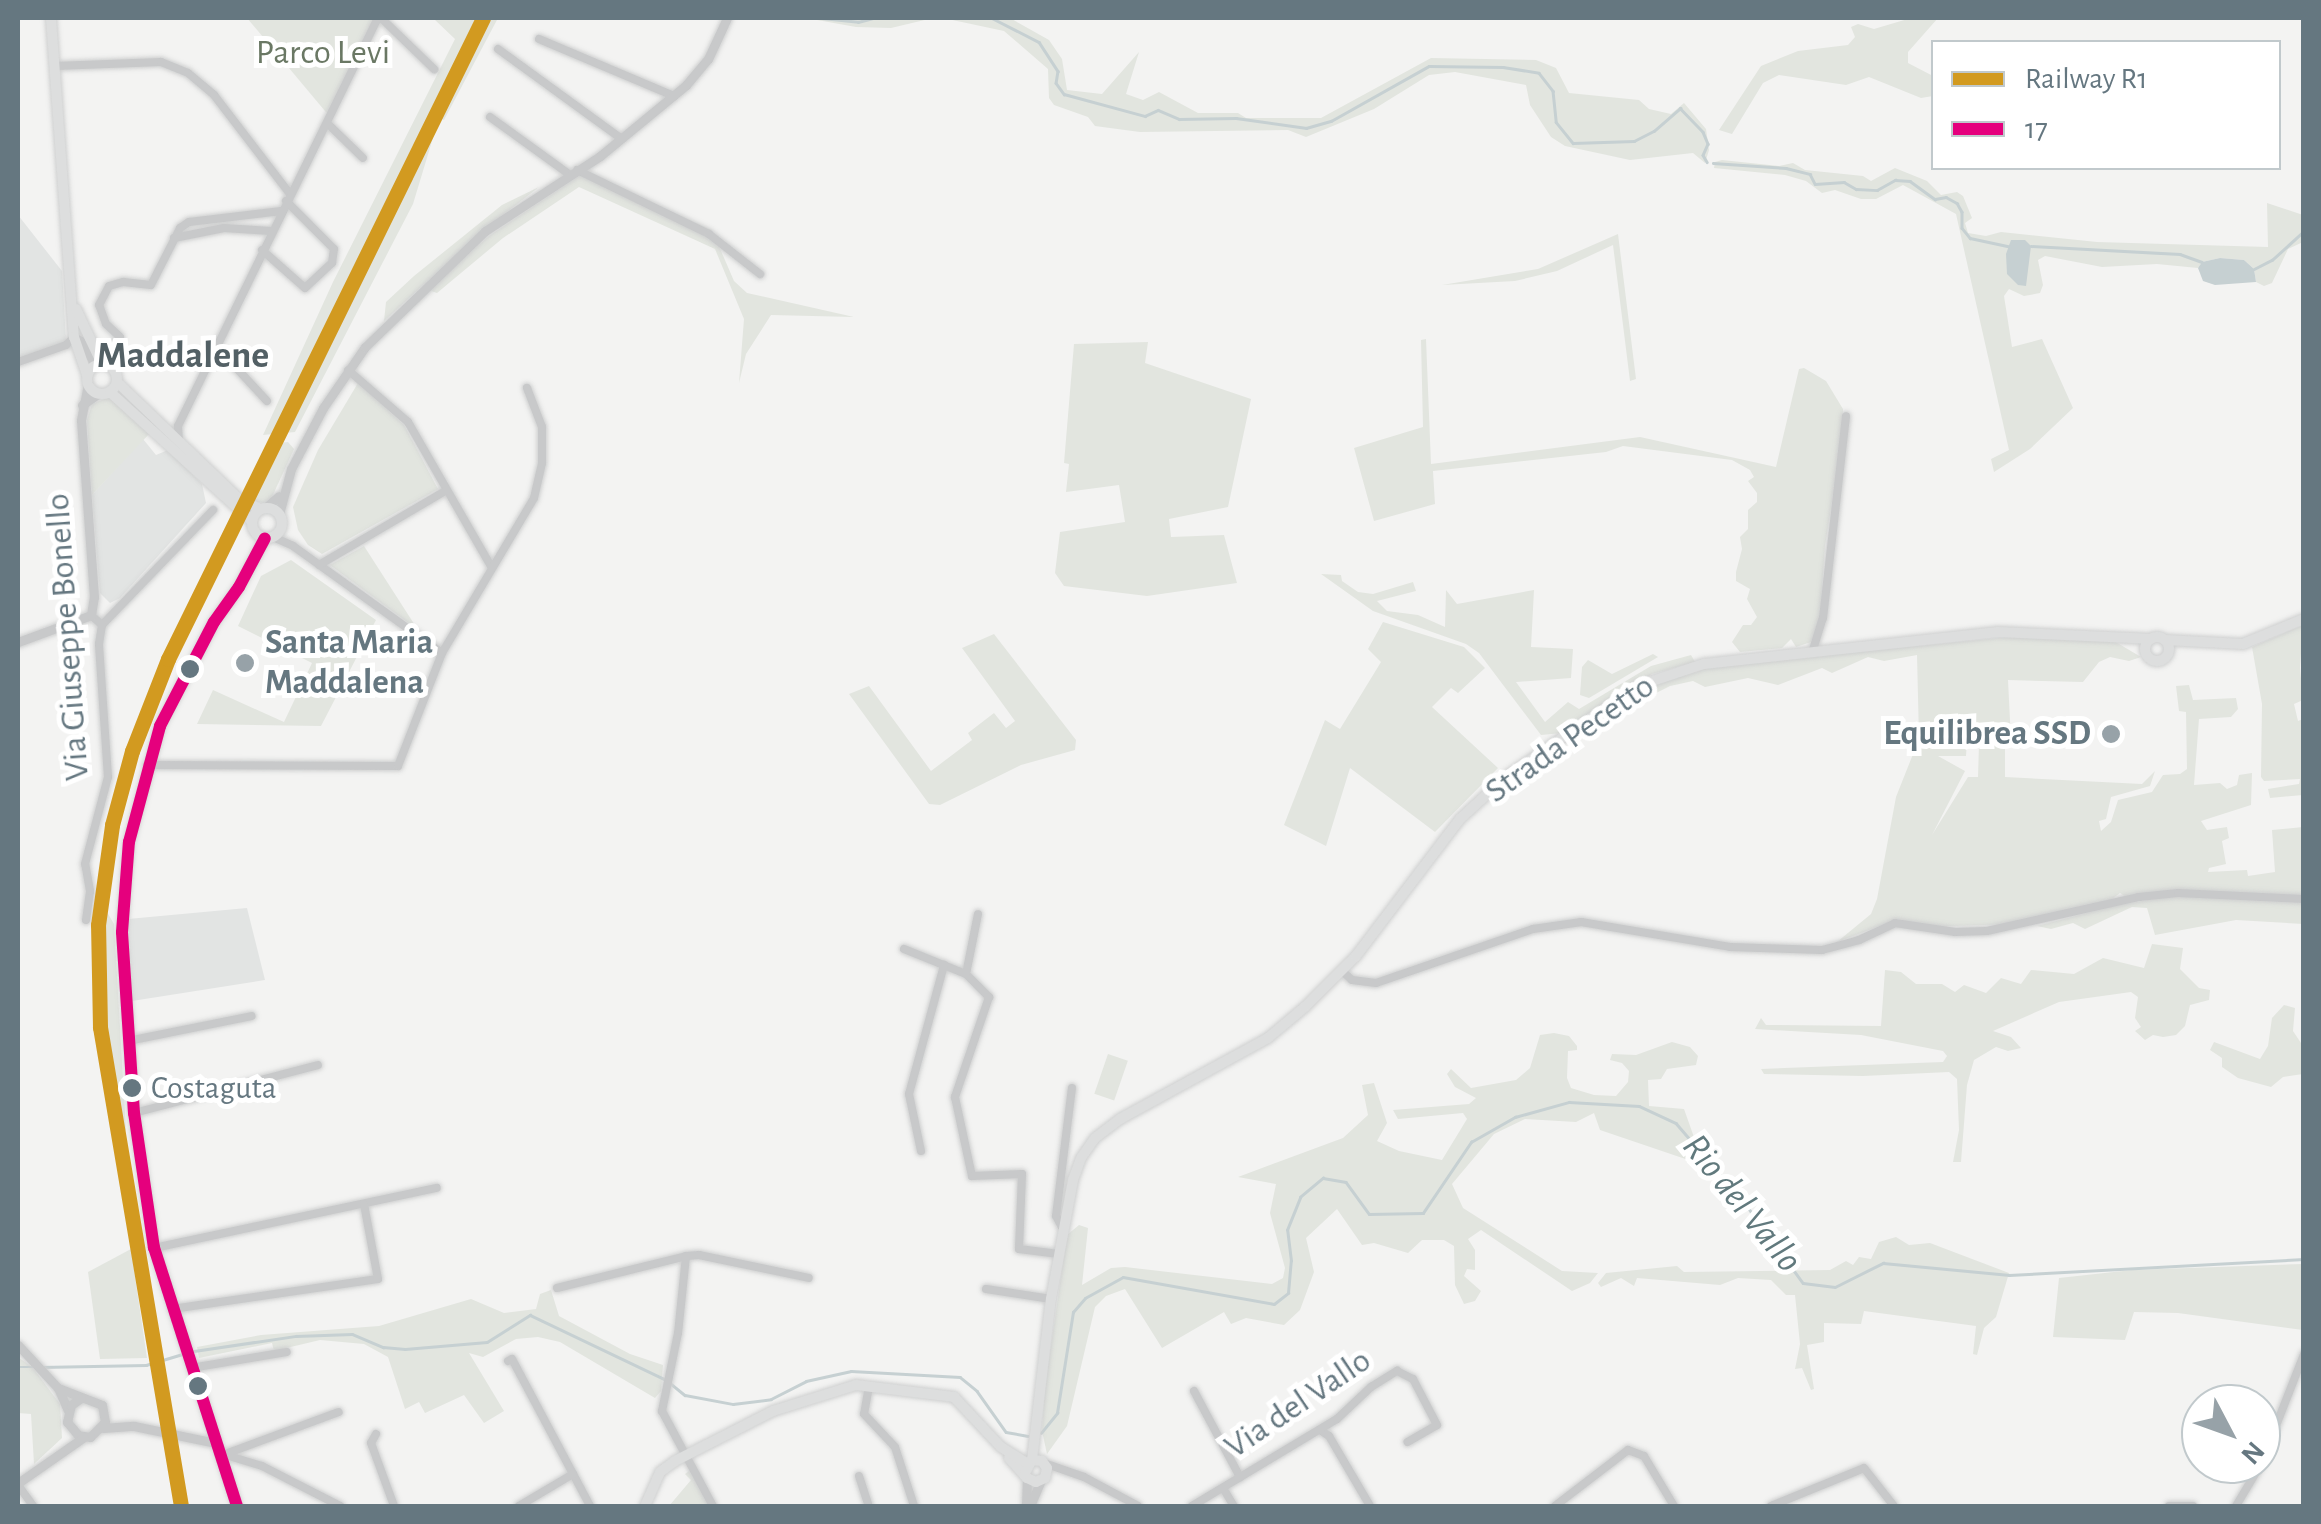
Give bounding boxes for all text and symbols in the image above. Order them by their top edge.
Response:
park label: Parco Levi [256,32,390,74]
legend [1931,40,2281,170]
text: Railway R1 [2025,64,2148,94]
text: 17 [2025,114,2048,144]
district label: Maddalene [97,334,269,380]
street label: Via Giuseppe Bonello [37,492,99,782]
place label: Santa Maria Maddalena [265,622,433,704]
marker: Santa Maria Maddalena [234,652,256,674]
unlabelled marker [180,659,200,679]
street label: Strada Pecetto [1478,665,1662,813]
place label: Equilibrea SSD [1883,713,2091,755]
marker: Equilibrea SSD [2100,723,2122,745]
place label: Costaguta [151,1069,276,1107]
marker: Costaguta [122,1078,142,1098]
water label: Rio del Vallo [1671,1126,1811,1282]
street label: Via del Vallo [1217,1340,1379,1468]
unlabelled marker [188,1376,208,1396]
north arrow [2181,1384,2281,1484]
text: N [2235,1436,2269,1469]

